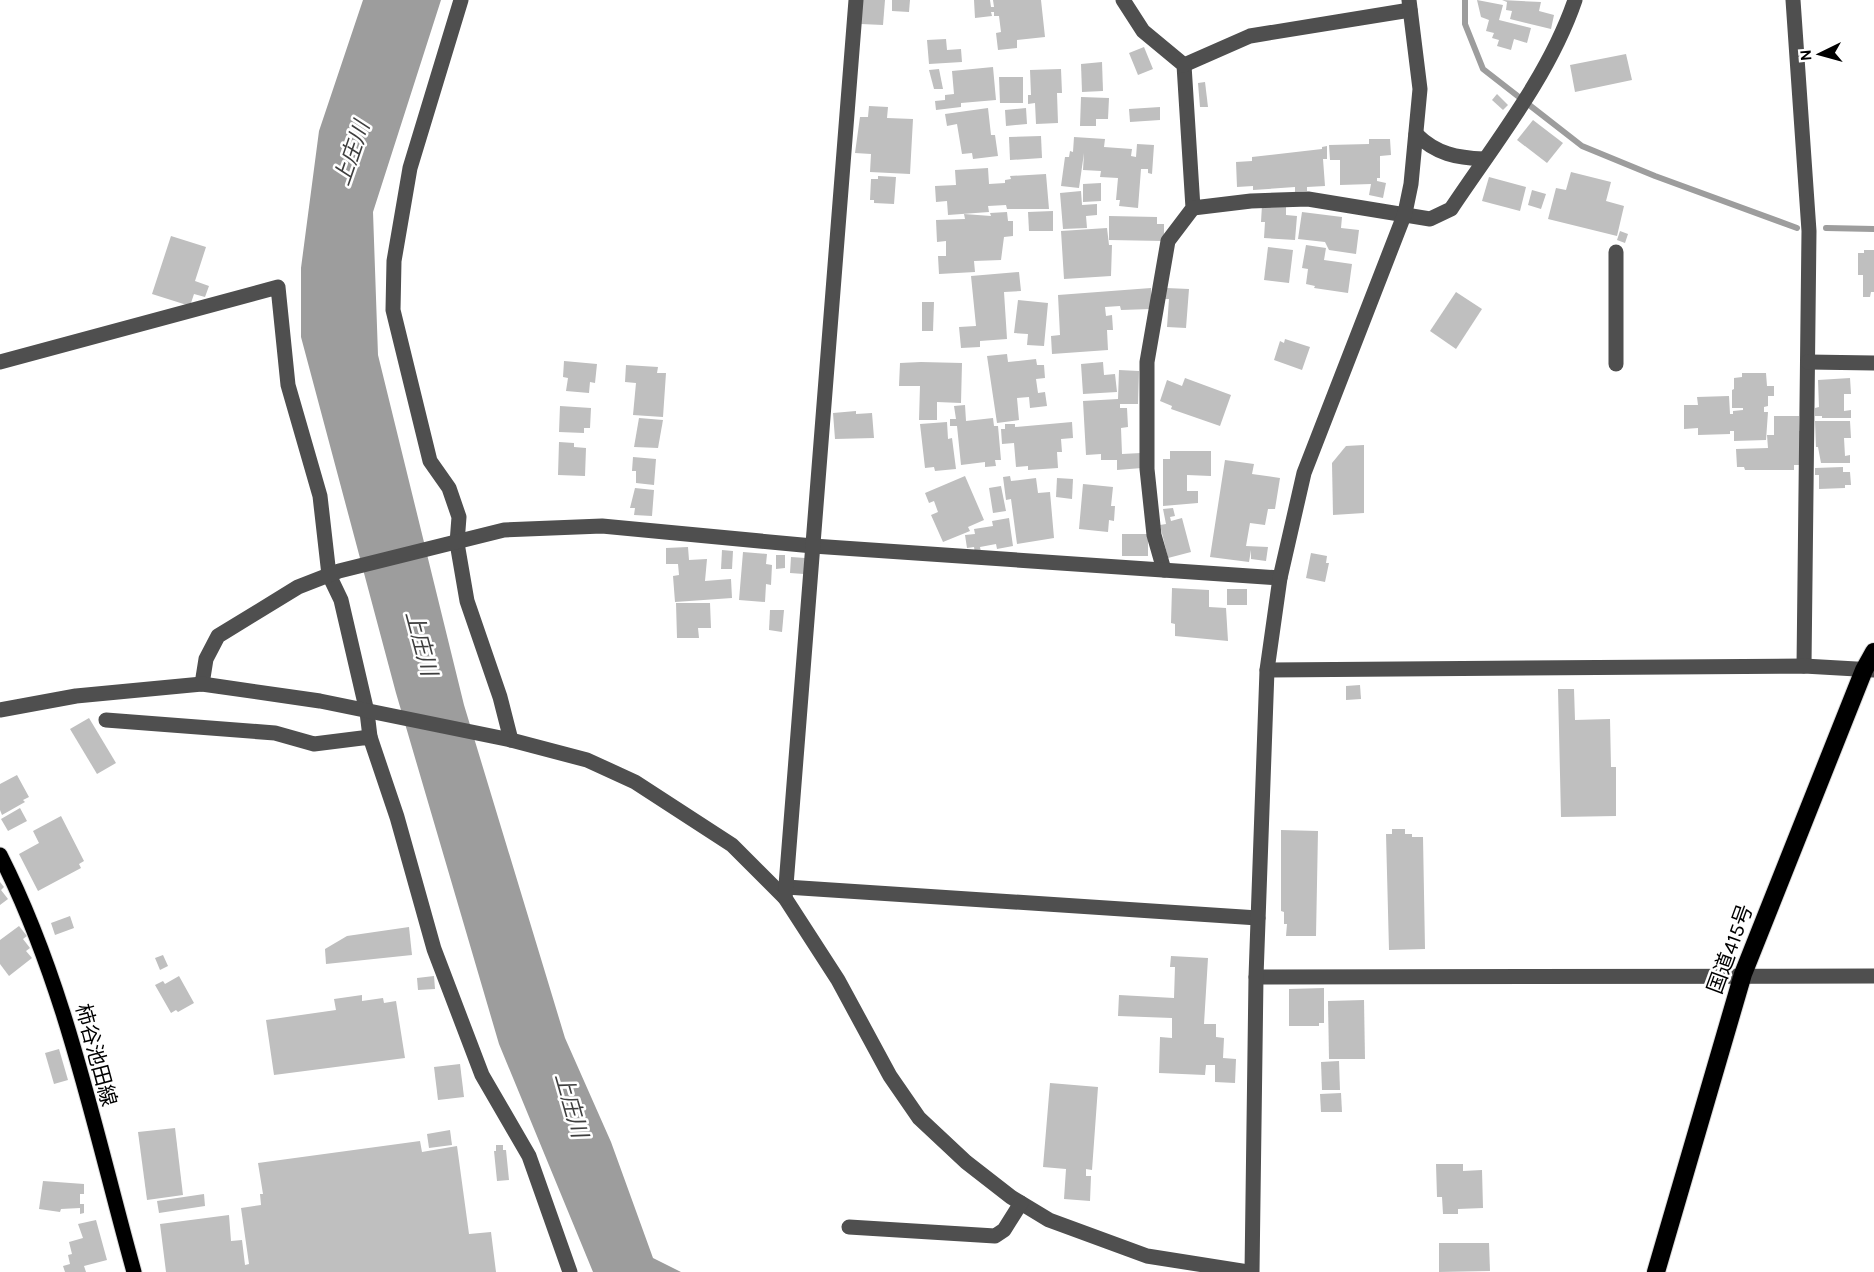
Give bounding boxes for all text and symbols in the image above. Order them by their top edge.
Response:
north arrow [1790,24,1850,84]
text: N [1796,49,1816,62]
water label: 上庄川 [329,116,376,189]
water label: 上庄川 [400,608,443,680]
street label: 国道415号 [1703,901,1757,997]
street label: 柿谷池田線 [71,1001,121,1109]
water label: 上庄川 [549,1070,593,1142]

